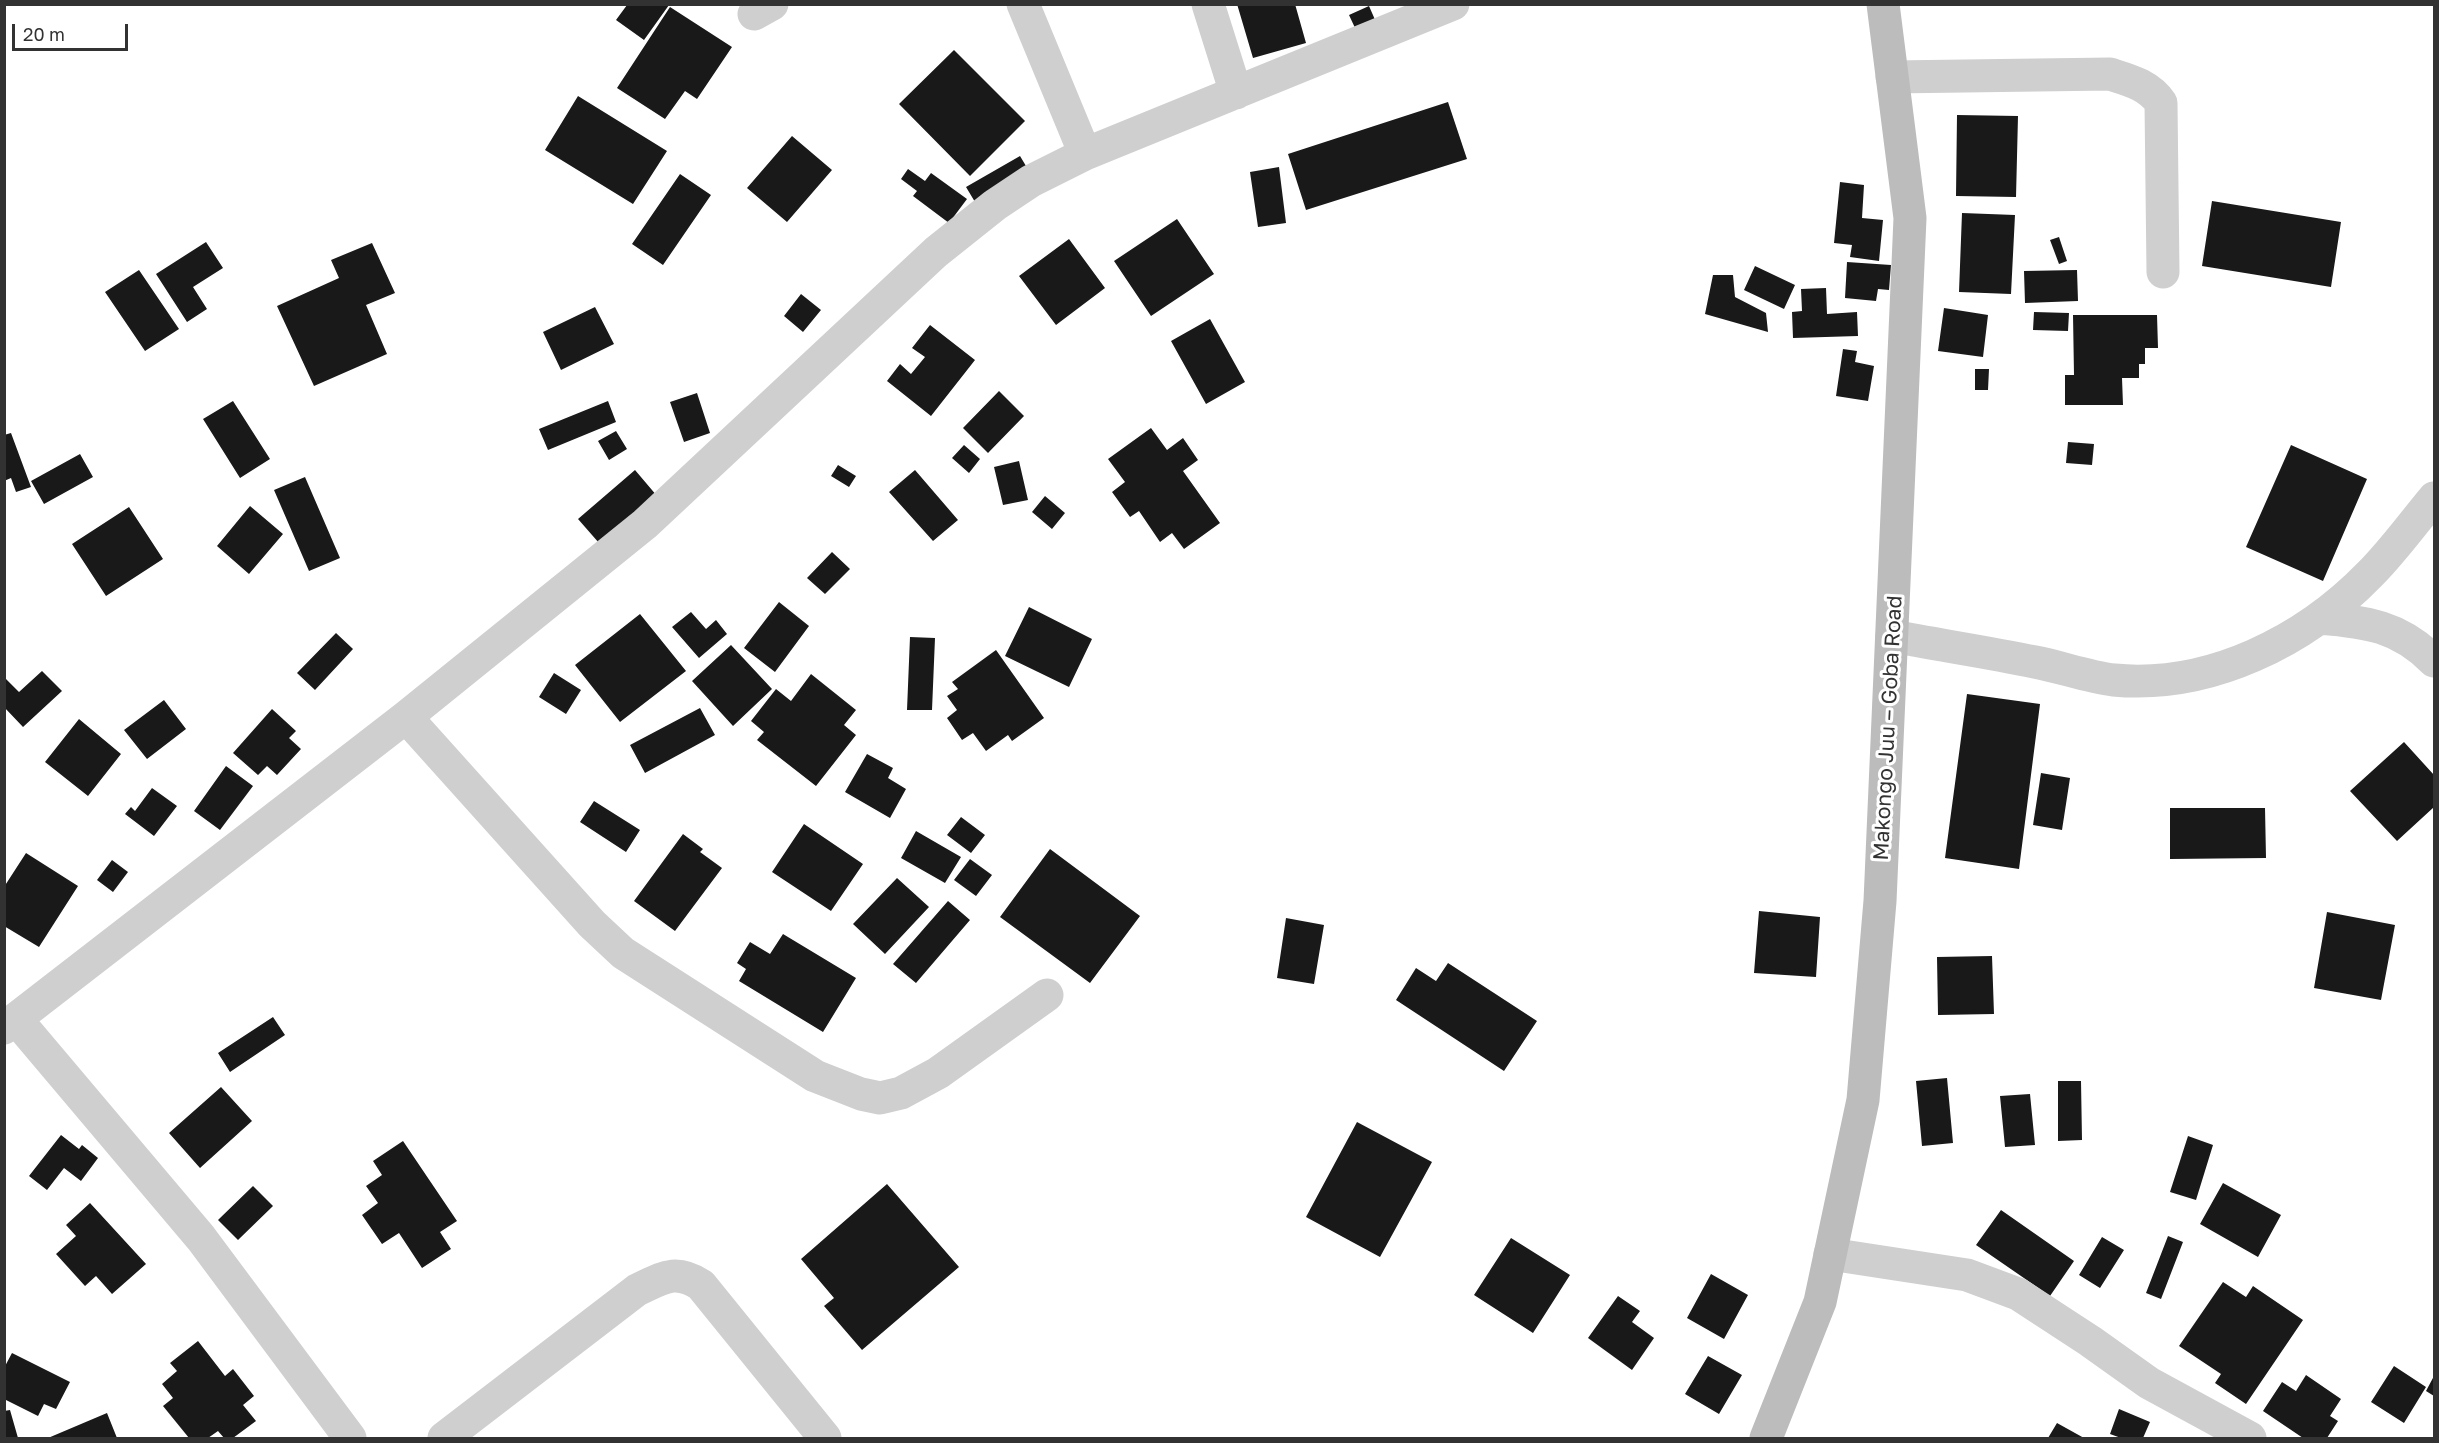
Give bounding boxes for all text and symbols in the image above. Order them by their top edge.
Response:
scale bar [15,12,130,50]
text: 20 m [23,23,65,45]
street label: Makongo Juu – Goba Road [1868,595,1908,861]

